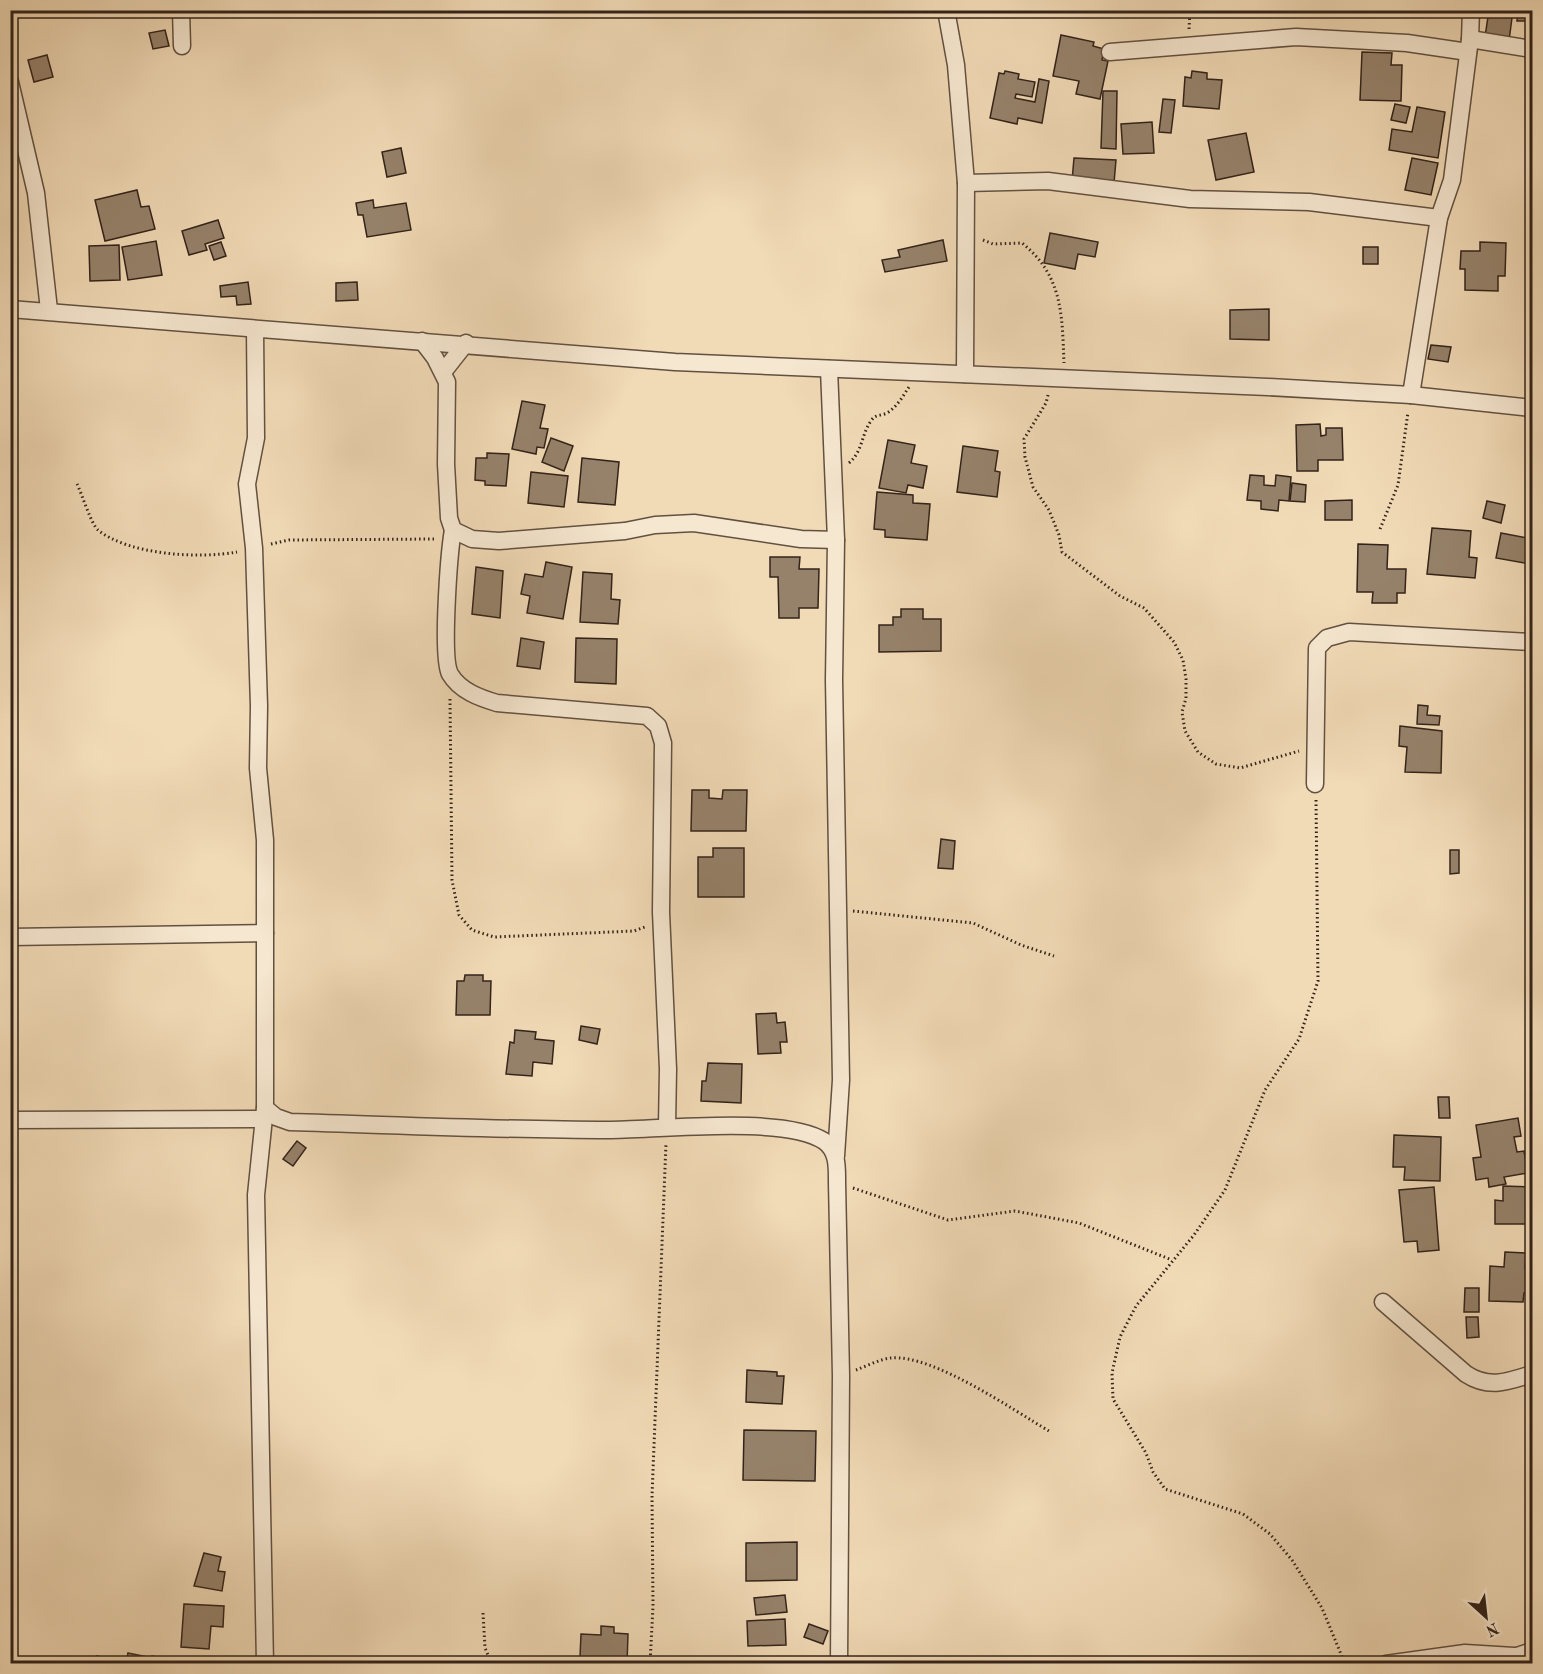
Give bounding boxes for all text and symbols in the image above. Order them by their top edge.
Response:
north arrow [1456,1587,1516,1647]
text: N [1482,1619,1501,1639]

